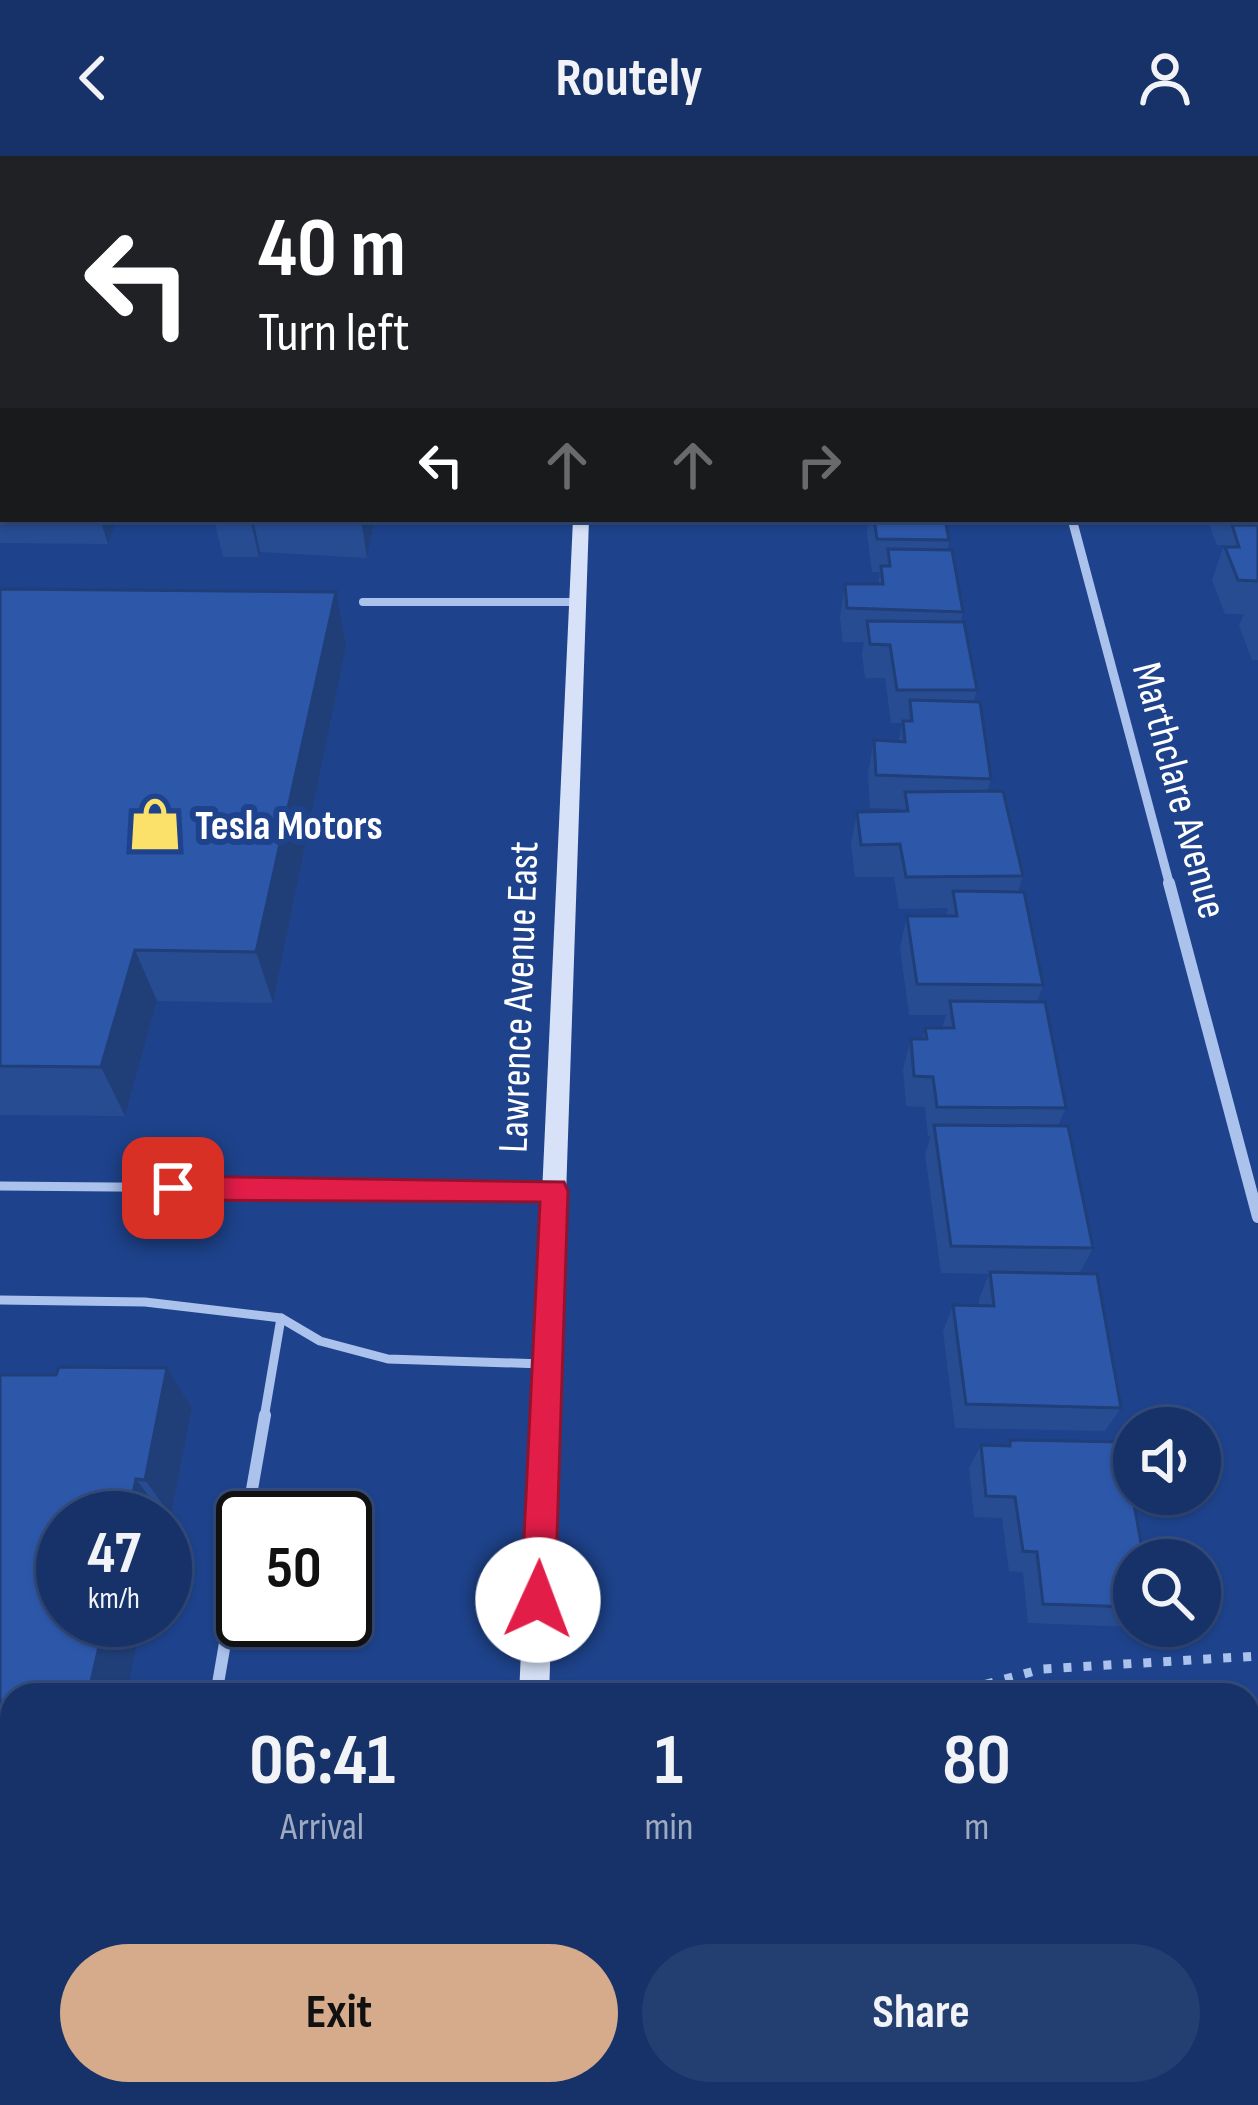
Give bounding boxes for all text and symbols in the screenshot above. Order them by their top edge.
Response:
icon: back [60,45,126,111]
icon: person [1132,45,1198,111]
text: Routely [555,46,703,111]
text: 40 m [258,199,406,300]
icon: left [60,204,216,360]
text: Turn left [258,301,410,366]
icon: left [408,432,474,498]
icon: ahead [534,432,600,498]
icon: ahead [660,432,726,498]
icon: right [786,432,852,498]
street label: Marthclare Avenue [1120,657,1237,924]
shop icon: Tesla Motors [126,795,184,853]
place label: Tesla Motors [195,801,383,852]
street label: Lawrence Avenue East [489,840,550,1154]
pin [122,1137,224,1239]
icon: arrive [140,1155,206,1221]
map controls [1113,1407,1221,1647]
button: sound [1113,1407,1221,1515]
speed limit sign: 50 [216,1491,372,1647]
text: 47 [87,1518,141,1590]
position arrow [475,1537,601,1663]
button: search [1113,1539,1221,1647]
text: km/h [88,1581,140,1617]
text: 06:41 [249,1718,395,1805]
text: 1 [655,1718,683,1805]
text: 80 [943,1718,1011,1805]
text: Arrival [280,1804,364,1851]
text: min [644,1804,693,1851]
text: m [964,1804,989,1851]
button: Exit [60,1944,618,2082]
button: Share [642,1944,1200,2082]

